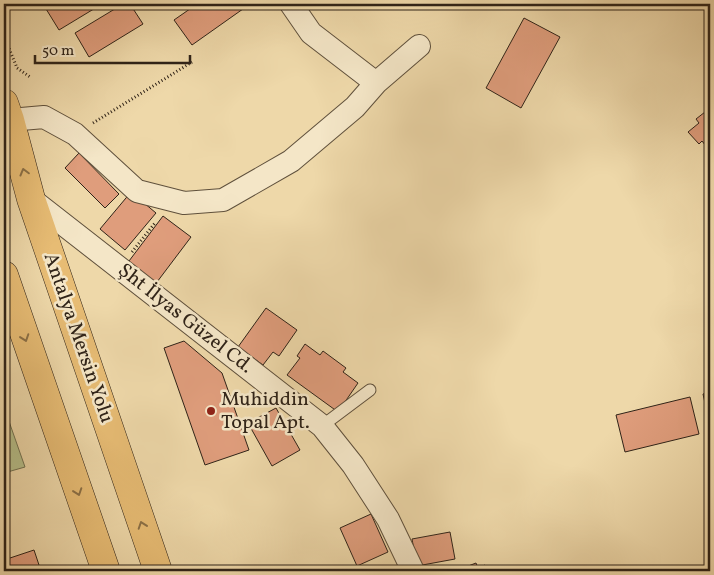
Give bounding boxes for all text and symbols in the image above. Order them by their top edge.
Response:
scale bar [35,32,190,64]
text: 50 m [42,41,74,62]
one-way arrow [19,168,29,177]
street label: Antalya Mersin Yolu [36,249,120,427]
street label: Şht İlyas Güzel Cd. [111,257,259,381]
one-way arrow [20,333,30,342]
place label: Muhiddin Topal Apt. [221,386,310,437]
marker: Muhiddin Topal Apt. [205,405,217,417]
one-way arrow [73,487,83,495]
one-way arrow [138,521,148,530]

